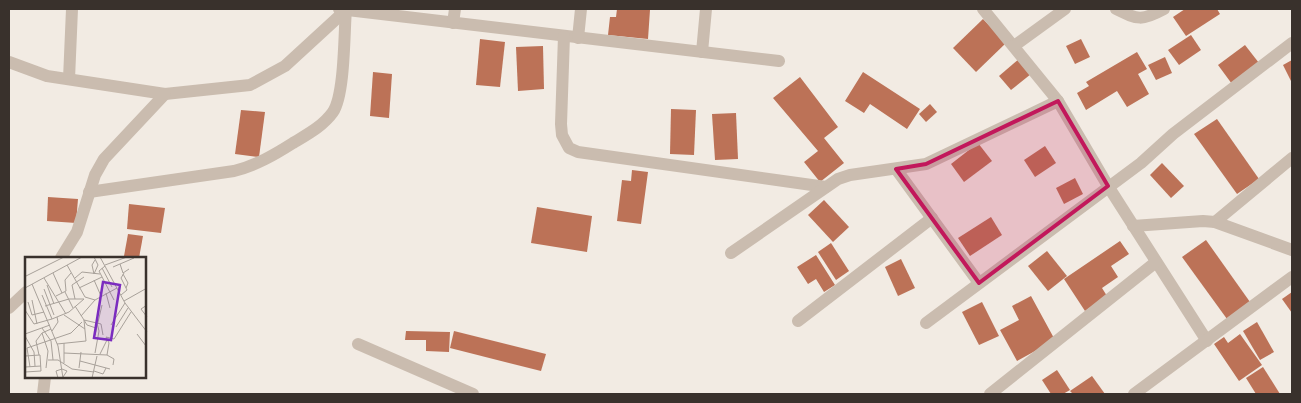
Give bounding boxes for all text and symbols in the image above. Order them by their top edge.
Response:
inset map [25,257,146,378]

